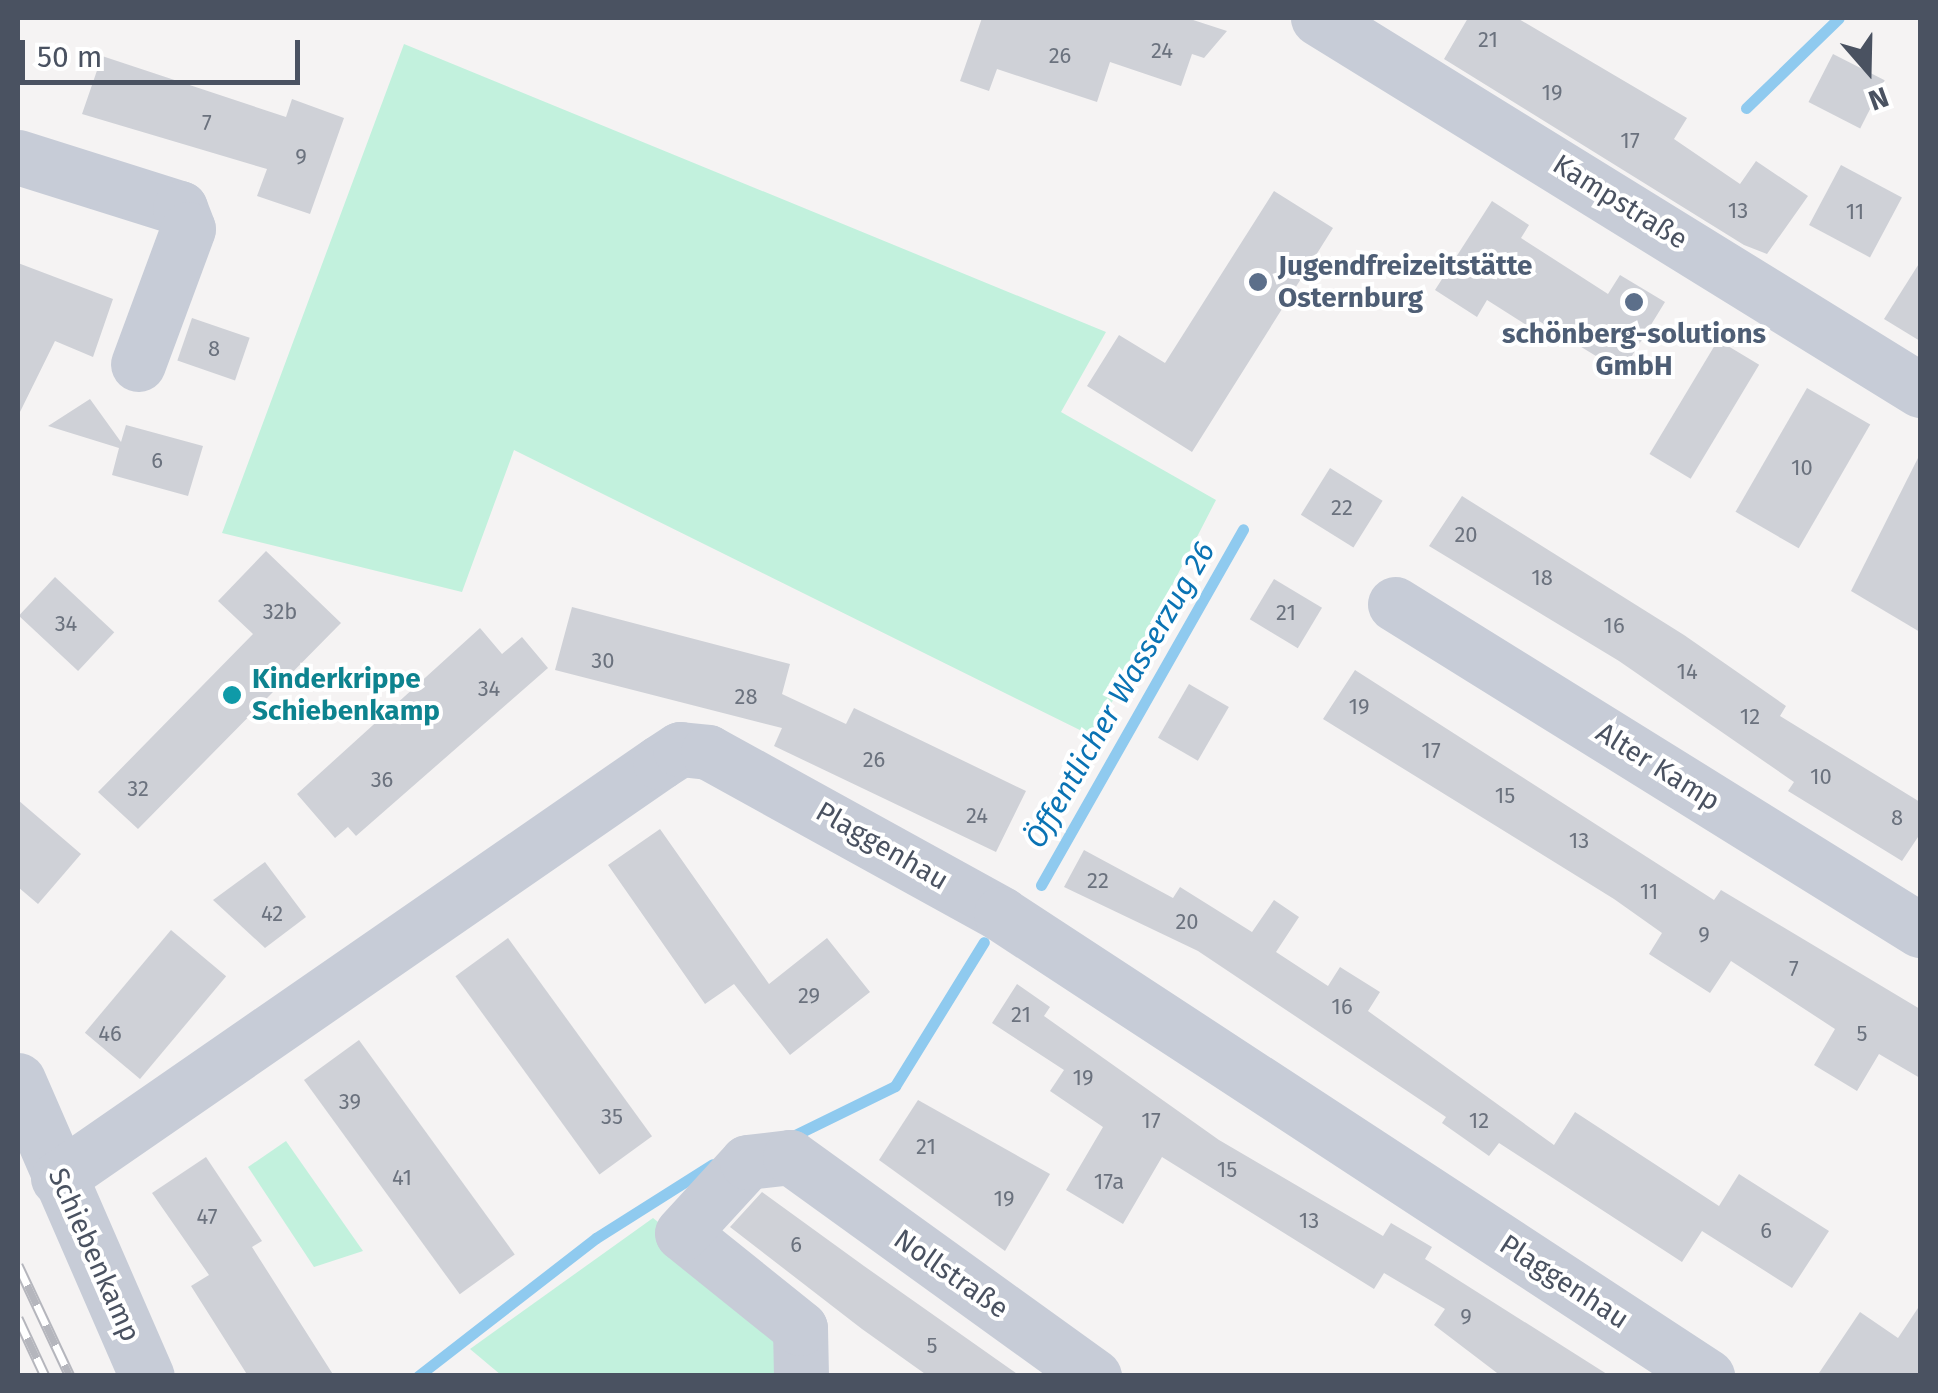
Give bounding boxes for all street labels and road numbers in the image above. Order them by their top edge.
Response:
street label: Kampstraße [1547,147,1693,257]
street label: Alter Kamp [1590,716,1726,818]
street label: Plaggenhau [810,795,954,897]
street label: Schiebenkamp [41,1163,147,1347]
street label: Nollstraße [887,1222,1015,1326]
street label: Plaggenhau [1493,1228,1635,1336]

